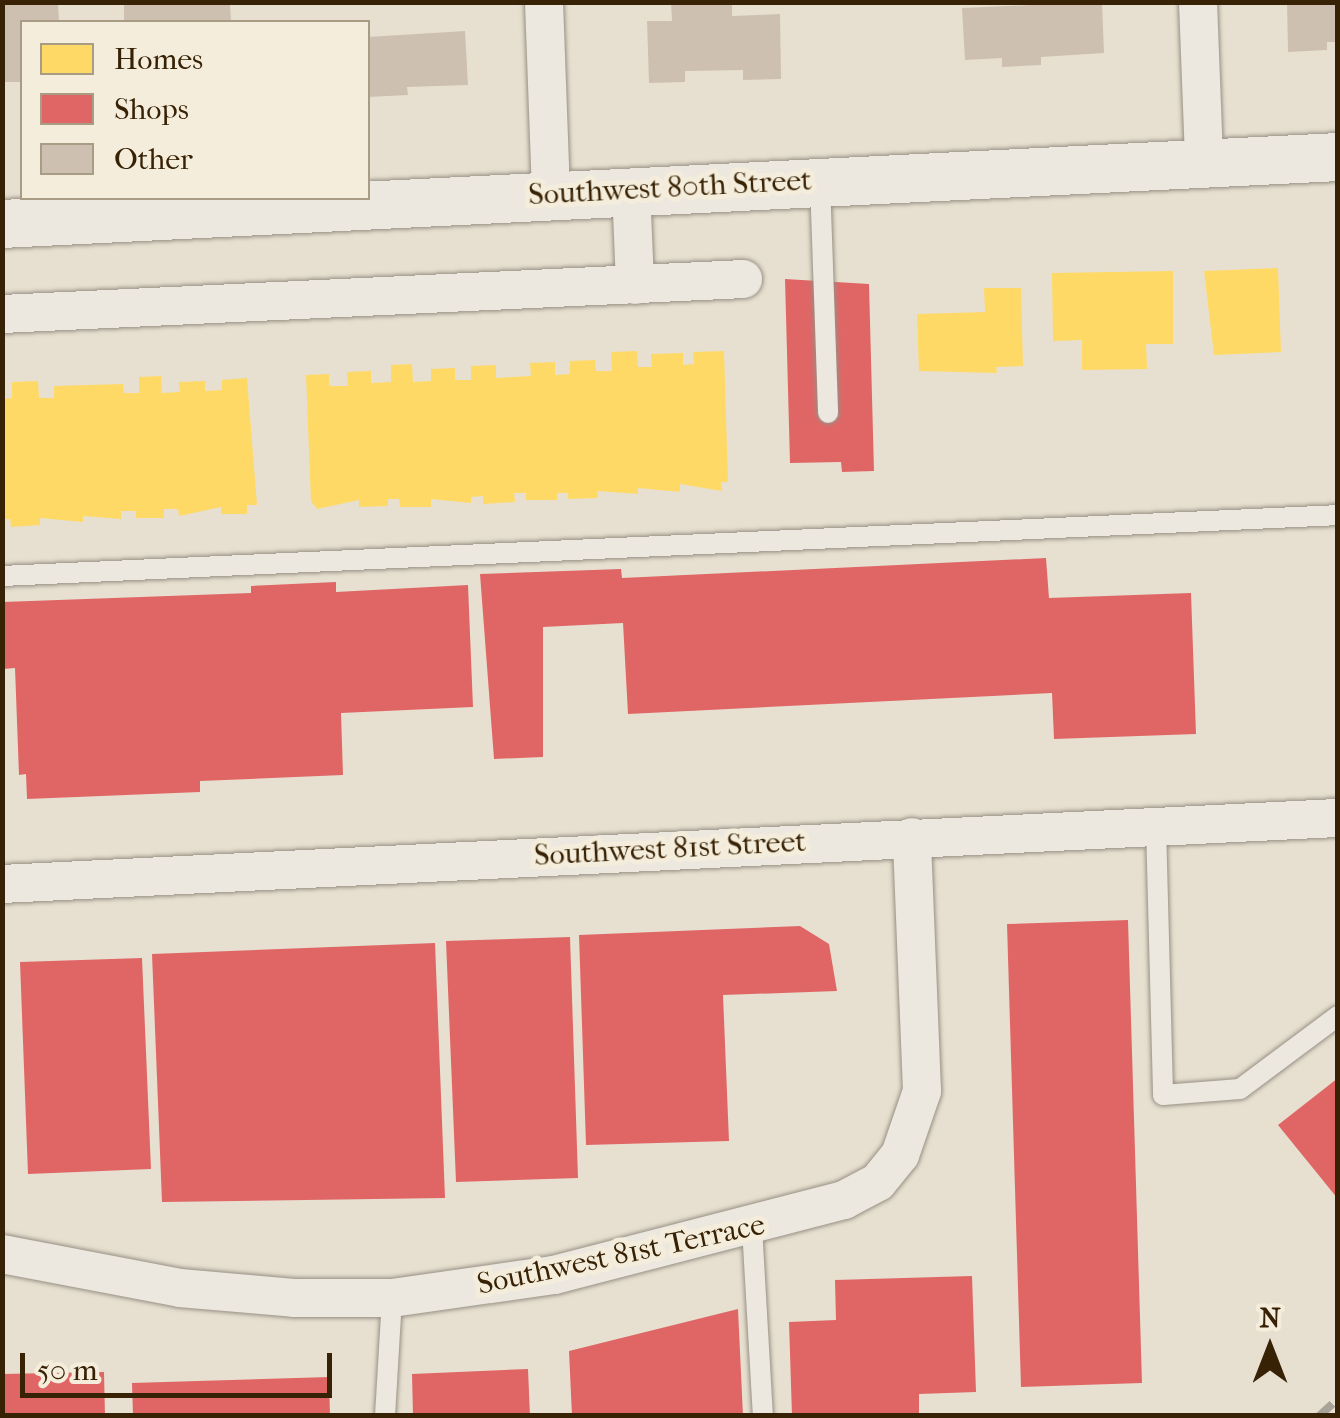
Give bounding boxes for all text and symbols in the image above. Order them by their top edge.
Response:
legend [20,20,370,200]
text: Homes [114,42,203,77]
text: Shops [114,92,189,127]
text: Other [114,142,193,177]
street label: Southwest 80th Street [527,163,813,213]
street label: Southwest 81st Street [533,824,807,874]
street label: Southwest 81st Terrace [474,1207,768,1303]
north arrow [1220,1298,1320,1398]
text: N [1259,1301,1281,1334]
scale bar [25,1333,338,1395]
text: 50 m [37,1353,98,1388]

